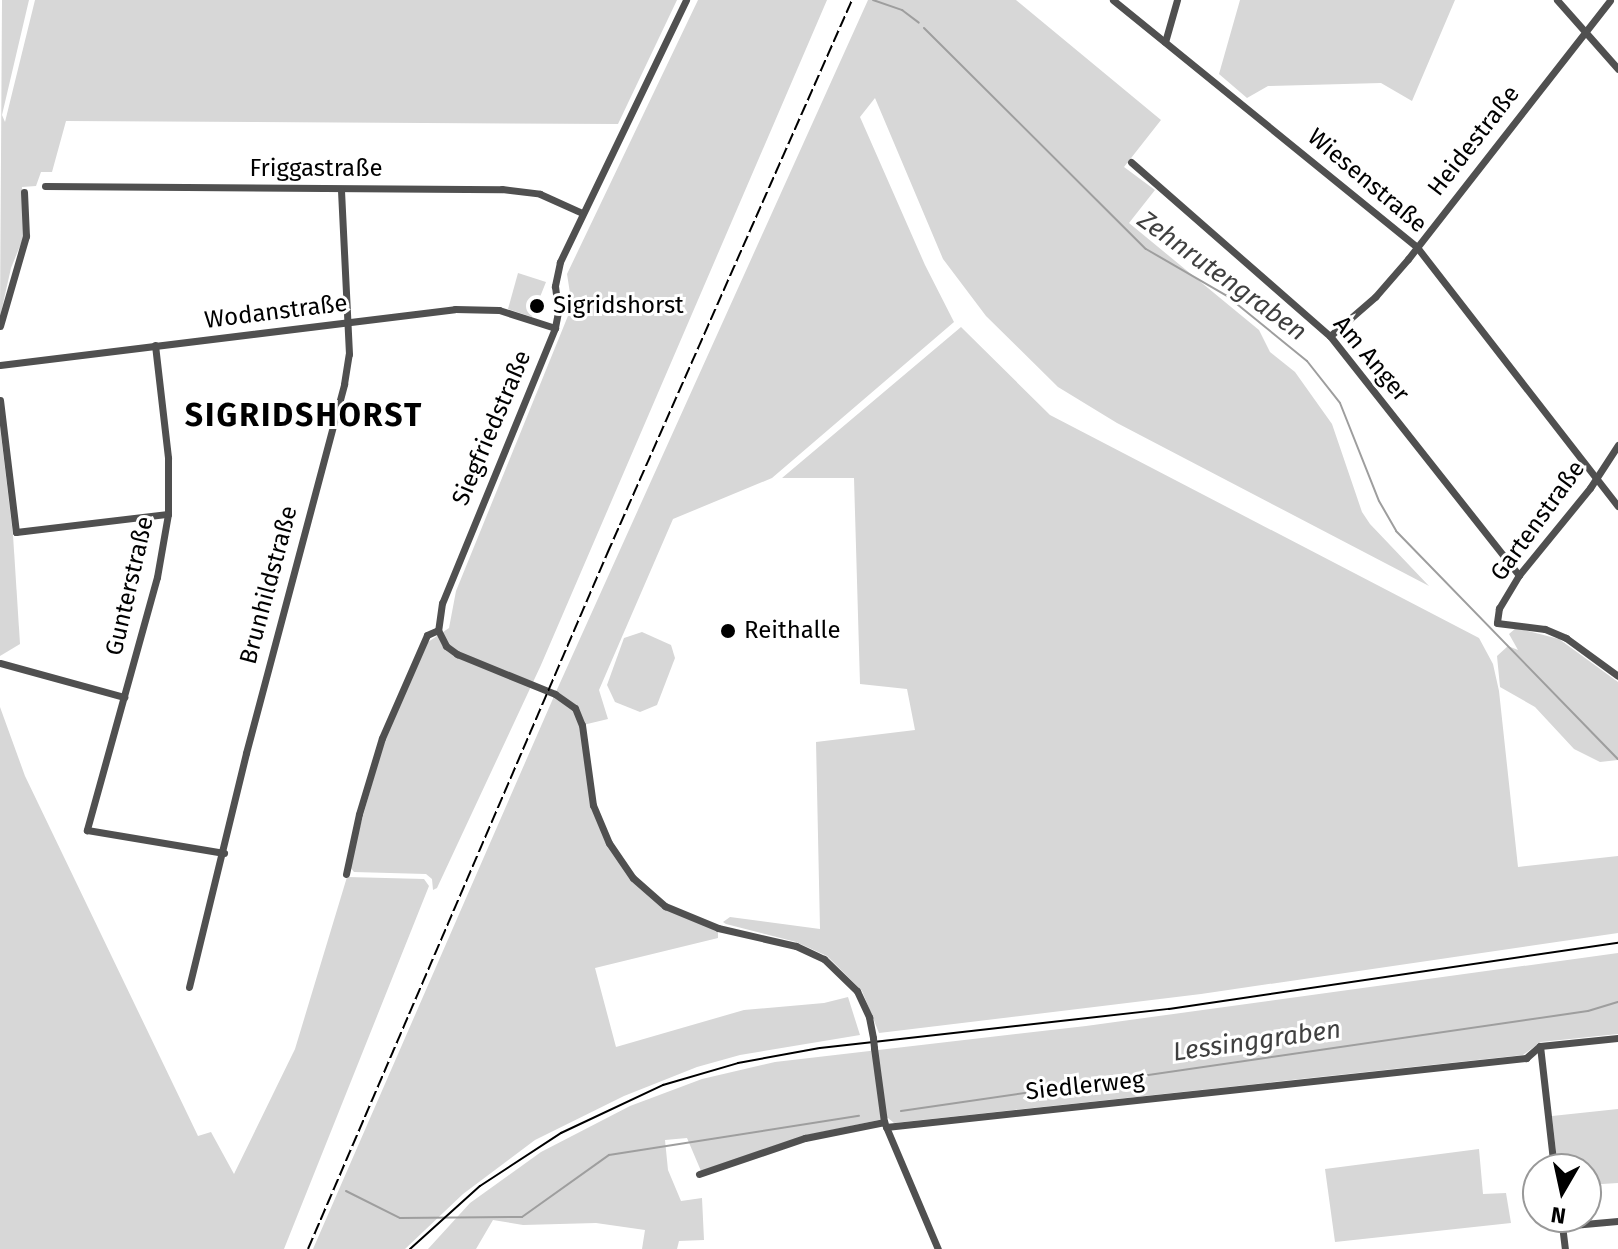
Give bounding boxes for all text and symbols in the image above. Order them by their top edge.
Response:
street label: Heidestraße [1422,80,1526,202]
street label: Wiesenstraße [1302,123,1432,239]
street label: Friggastraße [250,155,382,183]
water label: Zehnrutengraben [1131,204,1313,348]
street label: Wodanstraße [203,289,349,335]
place label: Sigridshorst [553,292,684,320]
marker: Sigridshorst [528,297,546,315]
street label: Am Anger [1327,310,1415,408]
street label: Siegfriedstraße [446,346,538,510]
district label: SIGRIDSHORST [185,396,423,434]
street label: Gartenstraße [1485,455,1591,587]
street label: Brunhildstraße [234,503,304,667]
street label: Gunterstraße [100,514,160,658]
place label: Reithalle [744,617,841,645]
marker: Reithalle [719,622,737,640]
water label: Lessinggraben [1171,1014,1343,1068]
street label: Siedlerweg [1024,1065,1146,1107]
north arrow [1522,1153,1602,1233]
text: N [1549,1201,1568,1230]

